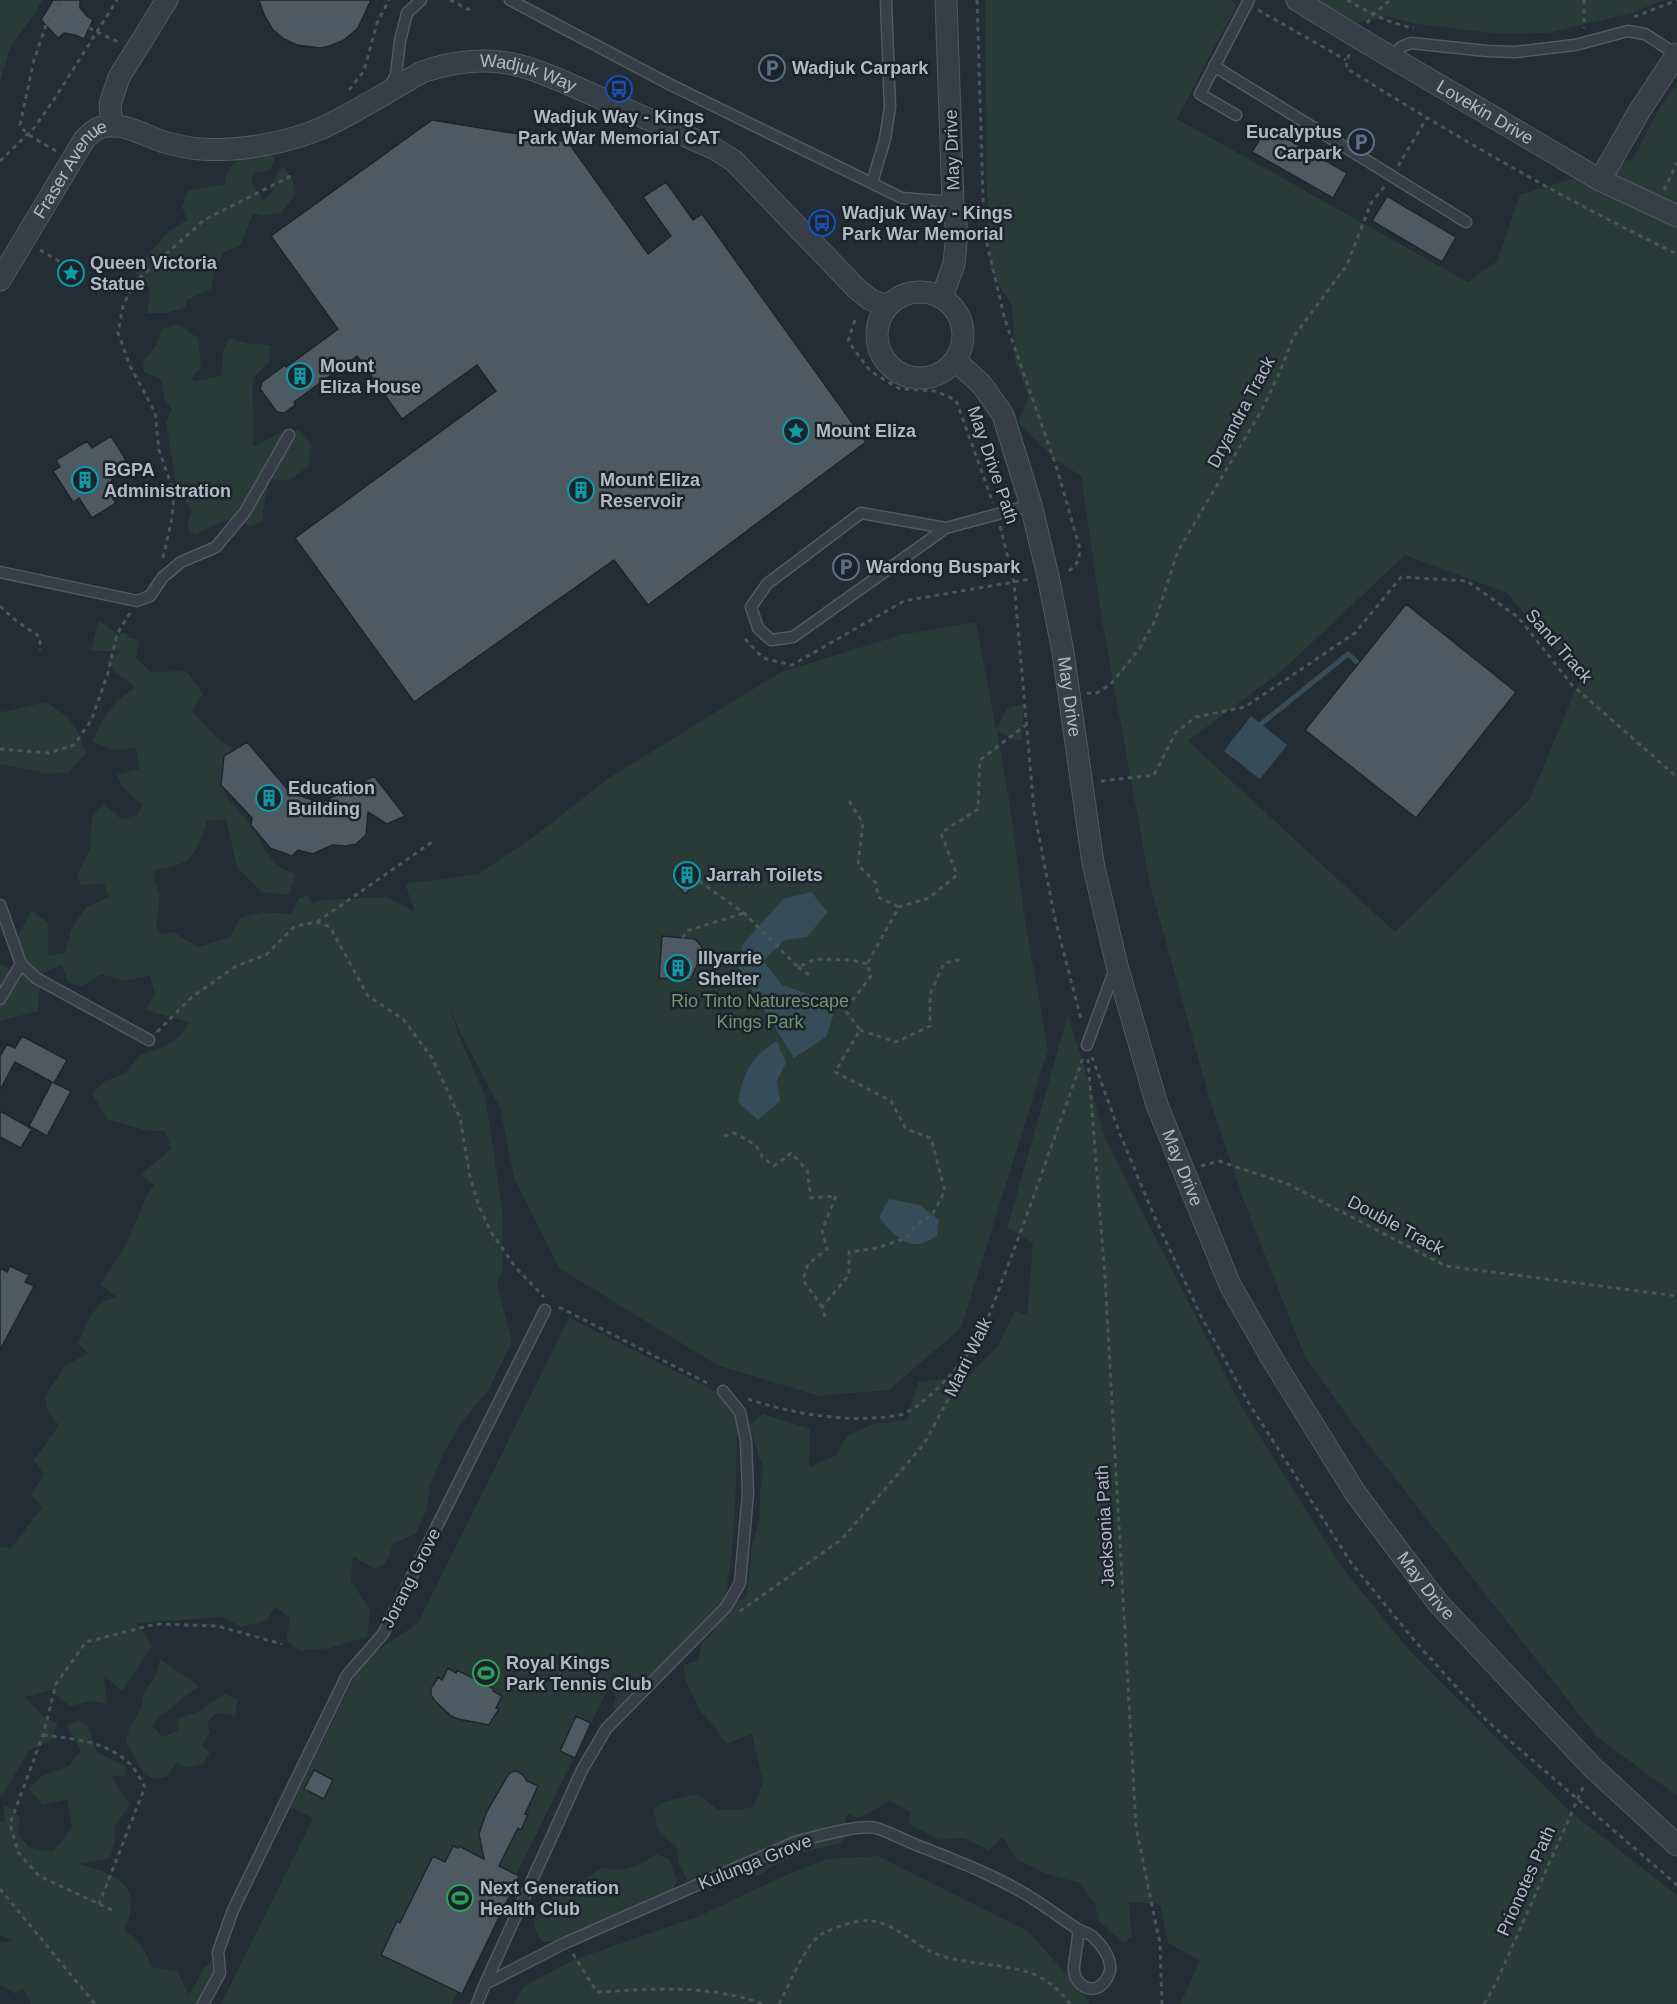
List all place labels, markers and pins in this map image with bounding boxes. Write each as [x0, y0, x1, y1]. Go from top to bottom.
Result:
parking icon: Wadjuk Carpark [757, 53, 787, 83]
place label: Wadjuk Carpark [792, 58, 929, 78]
bus stop icon: Wadjuk Way - Kings Park War Memorial CAT [604, 74, 634, 104]
place label: Wadjuk Way - Kings Park War Memorial CAT [518, 107, 720, 148]
place label: Eucalyptus Carpark [1246, 122, 1343, 163]
parking icon: Eucalyptus Carpark [1346, 127, 1376, 157]
place label: Wadjuk Way - Kings Park War Memorial [842, 203, 1013, 244]
bus stop icon: Wadjuk Way - Kings Park War Memorial [807, 208, 837, 238]
place label: Queen Victoria Statue [90, 253, 218, 294]
place icon: Queen Victoria Statue [56, 258, 86, 288]
place label: Mount Eliza House [320, 356, 421, 397]
building icon: Mount Eliza House [285, 361, 315, 391]
place icon: Mount Eliza [781, 416, 811, 446]
place label: Mount Eliza [816, 421, 917, 441]
place label: BGPA Administration [104, 460, 231, 501]
building icon: BGPA Administration [70, 465, 100, 495]
place label: Mount Eliza Reservoir [600, 470, 701, 511]
building icon: Mount Eliza Reservoir [566, 475, 596, 505]
parking icon: Wardong Buspark [831, 552, 861, 582]
place label: Wardong Buspark [866, 557, 1021, 577]
place label: Education Building [288, 778, 375, 819]
building icon: Education Building [254, 783, 284, 813]
building icon: Jarrah Toilets [672, 860, 702, 890]
place label: Jarrah Toilets [706, 865, 823, 885]
place label: Illyarrie Shelter [698, 948, 762, 989]
building icon: Illyarrie Shelter [663, 953, 693, 983]
place label: Royal Kings Park Tennis Club [506, 1653, 652, 1694]
sports icon: Royal Kings Park Tennis Club [471, 1658, 501, 1688]
place label: Next Generation Health Club [480, 1878, 619, 1919]
sports icon: Next Generation Health Club [445, 1883, 475, 1913]

